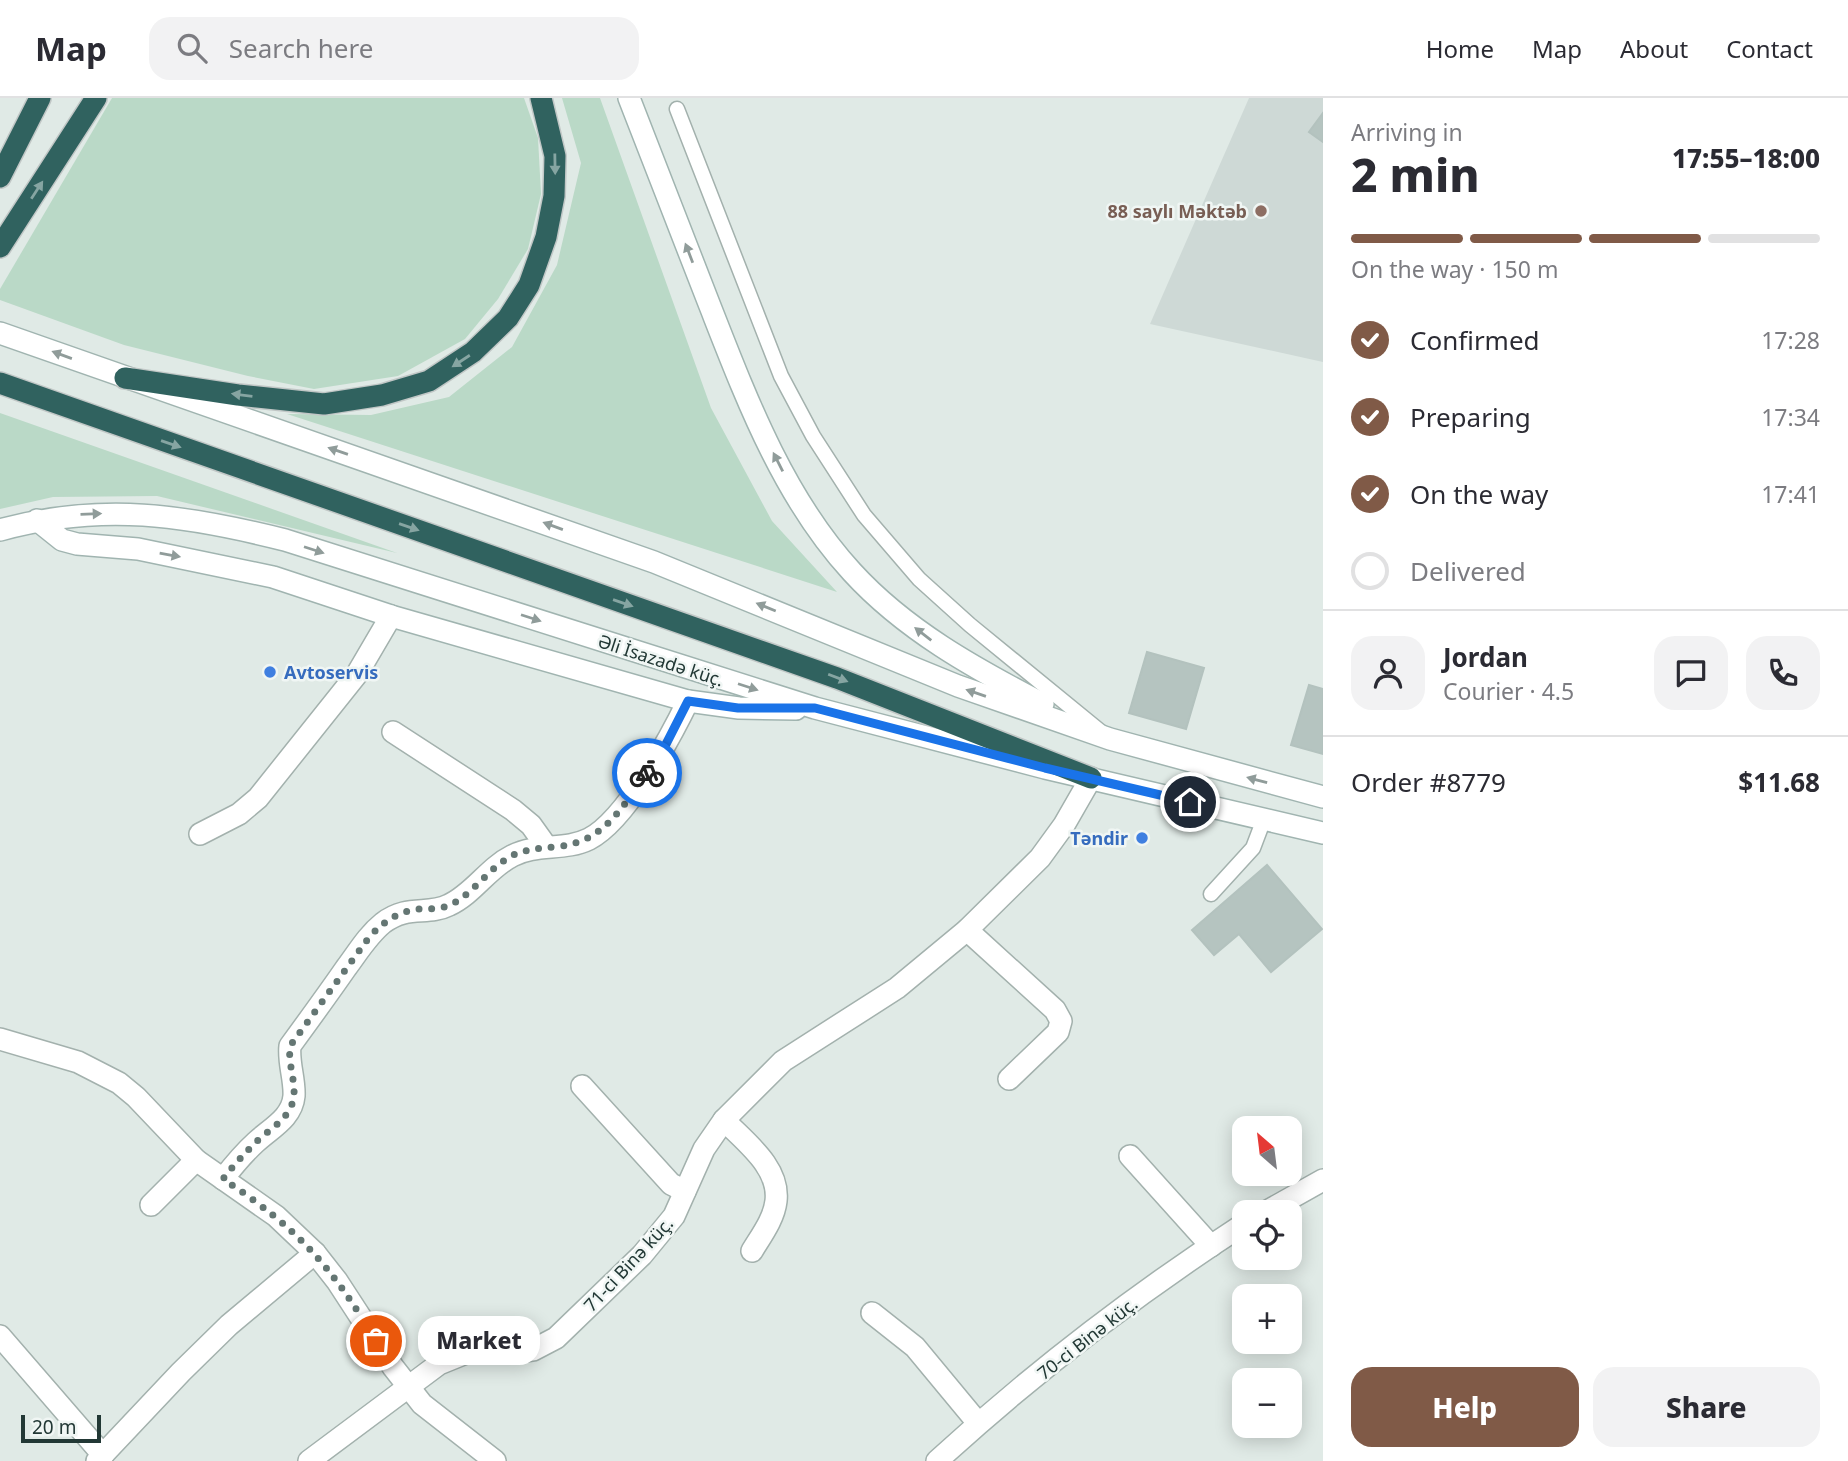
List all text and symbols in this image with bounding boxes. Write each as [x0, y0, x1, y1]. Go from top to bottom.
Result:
search box [149, 17, 639, 80]
text: Map [35, 26, 107, 71]
icon: search [173, 29, 211, 67]
text: Search here [229, 30, 373, 66]
text: Home [1426, 32, 1494, 65]
text: Map [1532, 32, 1582, 65]
text: About [1620, 32, 1688, 65]
text: Contact [1726, 32, 1813, 65]
text: Arriving in [1351, 116, 1463, 148]
text: 17:55–18:00 [1672, 140, 1820, 176]
text: 2 min [1351, 143, 1480, 205]
one-way arrow [549, 154, 560, 176]
one-way arrow [30, 180, 43, 200]
place label: 88 saylı Məktəb [1107, 199, 1247, 223]
marker: 88 saylı Məktəb [1253, 203, 1269, 219]
one-way arrow [684, 242, 695, 263]
text: On the way · 150 m [1351, 253, 1558, 285]
icon: check [1351, 321, 1389, 359]
text: Confirmed [1410, 322, 1540, 358]
text: 17:28 [1761, 324, 1820, 356]
one-way arrow [52, 350, 73, 361]
one-way arrow [451, 354, 470, 367]
one-way arrow [231, 390, 253, 401]
icon: check [1351, 398, 1389, 436]
text: Preparing [1410, 399, 1531, 435]
text: 17:34 [1761, 401, 1820, 433]
one-way arrow [161, 439, 182, 450]
one-way arrow [328, 445, 349, 456]
one-way arrow [772, 452, 783, 472]
icon: check [1351, 475, 1389, 513]
text: On the way [1410, 476, 1548, 512]
text: 17:41 [1761, 478, 1820, 510]
one-way arrow [80, 508, 102, 520]
one-way arrow [543, 520, 564, 531]
one-way arrow [398, 522, 419, 533]
one-way arrow [304, 545, 325, 555]
one-way arrow [160, 550, 182, 561]
text: Delivered [1410, 553, 1526, 589]
one-way arrow [613, 598, 634, 609]
one-way arrow [755, 602, 776, 613]
one-way arrow [521, 614, 542, 624]
one-way arrow [914, 627, 932, 642]
street label: Əli İsazadə küç. [595, 628, 727, 692]
button: person [1351, 636, 1425, 710]
button: chat [1654, 636, 1728, 710]
button: phone [1746, 636, 1820, 710]
text: Jordan [1443, 639, 1528, 675]
place label: Avtoservis [284, 660, 378, 684]
marker: Avtoservis [262, 664, 278, 680]
one-way arrow [827, 673, 848, 684]
text: Courier · 4.5 [1443, 675, 1574, 707]
one-way arrow [738, 682, 759, 693]
one-way arrow [966, 687, 987, 698]
courier [612, 738, 682, 808]
icon: bike [628, 754, 666, 792]
text: Order #8779 [1351, 764, 1506, 800]
text: $11.68 [1738, 764, 1820, 800]
pin [1160, 772, 1220, 832]
one-way arrow [1246, 774, 1268, 785]
icon: home [1171, 783, 1209, 821]
place label: Təndir [1070, 826, 1128, 850]
marker: Təndir [1134, 830, 1150, 846]
north arrow [1232, 1116, 1302, 1186]
map controls [1232, 1116, 1302, 1438]
button: locate [1232, 1200, 1302, 1270]
street label: 71-ci Binə küç. [578, 1212, 678, 1316]
button: + [1232, 1284, 1302, 1354]
street label: 70-ci Binə küç. [1032, 1291, 1142, 1385]
pin [346, 1311, 406, 1371]
callout: Market [418, 1316, 540, 1366]
icon: bag [357, 1322, 395, 1360]
text: Market [436, 1324, 522, 1356]
button: Help [1351, 1367, 1579, 1447]
button: Share [1593, 1367, 1820, 1447]
button: − [1232, 1368, 1302, 1438]
scale bar [21, 1412, 102, 1444]
text: 20 m [32, 1414, 76, 1440]

